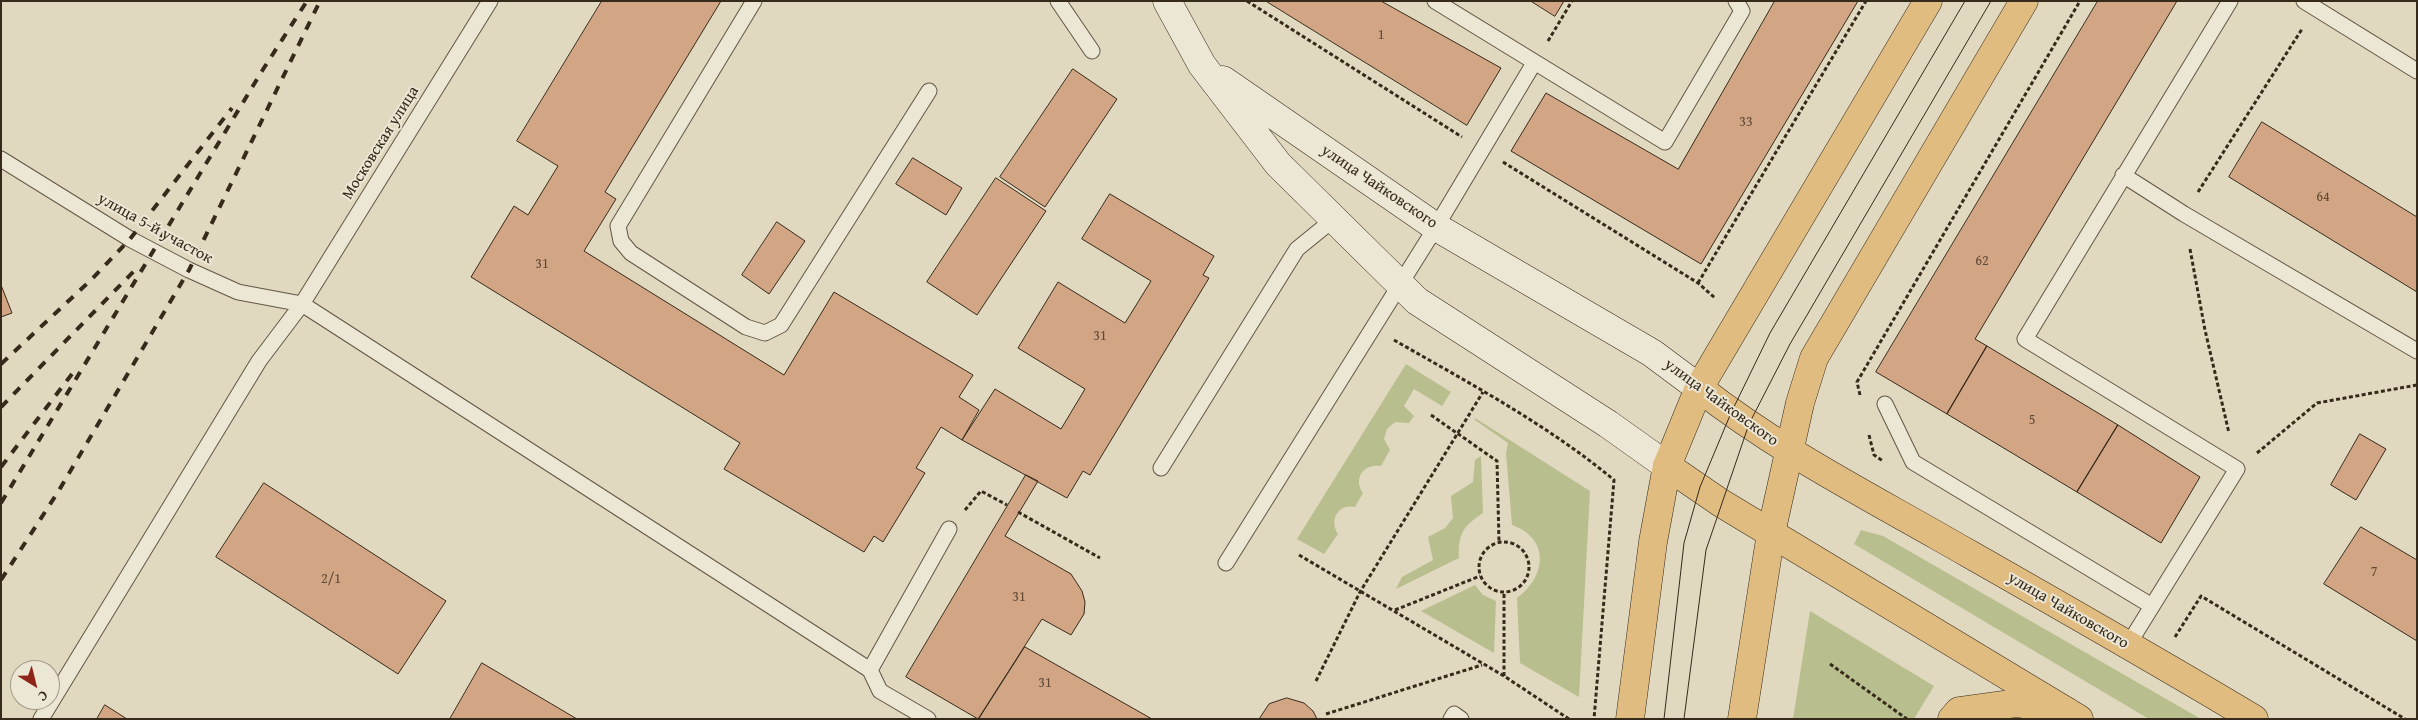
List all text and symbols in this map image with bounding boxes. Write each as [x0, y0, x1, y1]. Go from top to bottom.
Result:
house number: 1 [1378, 27, 1384, 43]
street label: Московская улица [338, 83, 424, 203]
house number: 33 [1739, 114, 1753, 130]
street label: улица Чайковского [1317, 141, 1441, 233]
street label: улица 5-й участок [94, 189, 216, 269]
house number: 64 [2316, 189, 2330, 205]
house number: 62 [1975, 253, 1989, 269]
house number: 31 [535, 256, 549, 272]
house number: 31 [1093, 328, 1107, 344]
street label: улица Чайковского [1660, 355, 1782, 451]
house number: 5 [2029, 412, 2035, 428]
house number: 7 [2371, 564, 2377, 580]
street label: улица Чайковского [2004, 569, 2132, 653]
house number: 2/1 [321, 571, 341, 587]
house number: 31 [1012, 589, 1026, 605]
north arrow [10, 660, 60, 710]
house number: 31 [1038, 675, 1052, 691]
text: С [34, 686, 52, 707]

